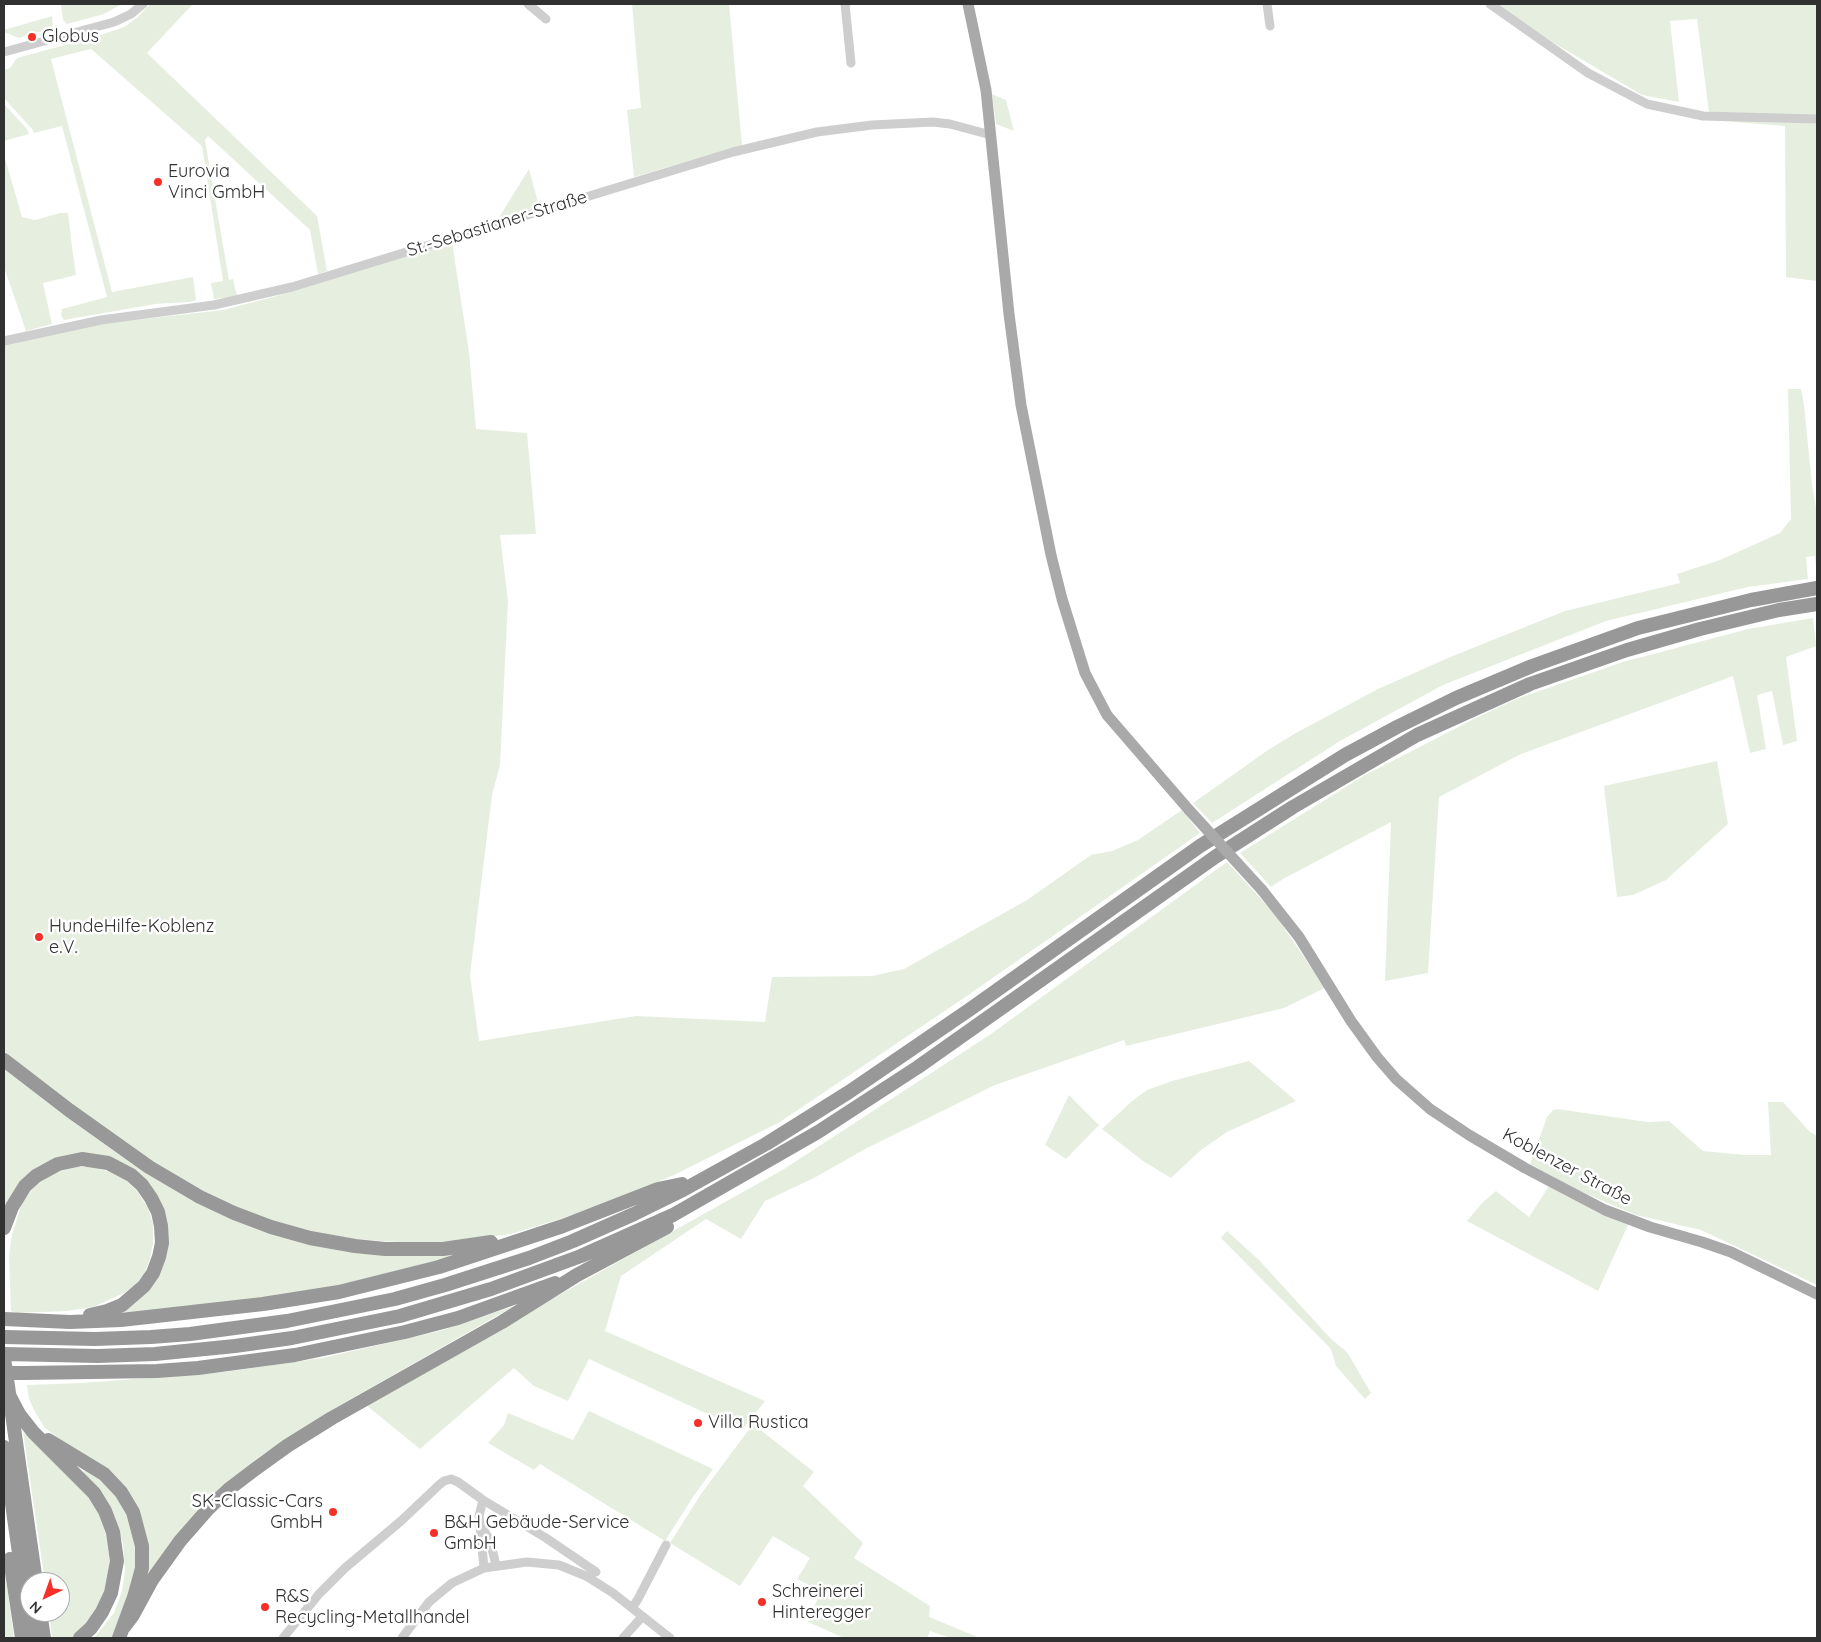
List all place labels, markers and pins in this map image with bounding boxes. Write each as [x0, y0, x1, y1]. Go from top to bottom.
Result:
place label: Globus [42, 26, 99, 48]
marker: Globus [26, 31, 38, 43]
place label: Eurovia Vinci GmbH [168, 161, 265, 203]
marker: Eurovia Vinci GmbH [152, 176, 164, 188]
place label: HundeHilfe-Koblenz e.V. [49, 916, 214, 959]
marker: HundeHilfe-Koblenz e.V. [33, 931, 45, 943]
place label: Villa Rustica [708, 1412, 809, 1434]
marker: Villa Rustica [692, 1417, 704, 1429]
place label: SK-Classic-Cars GmbH [192, 1491, 323, 1534]
marker: SK-Classic-Cars GmbH [327, 1506, 339, 1518]
place label: B&H Gebäude-Service GmbH [444, 1512, 629, 1555]
marker: B&H Gebäude-Service GmbH [428, 1527, 440, 1539]
place label: Schreinerei Hinteregger [772, 1581, 871, 1624]
place label: R&S Recycling-Metallhandel [275, 1586, 470, 1628]
marker: Schreinerei Hinteregger [756, 1596, 768, 1608]
marker: R&S Recycling-Metallhandel [259, 1601, 271, 1613]

